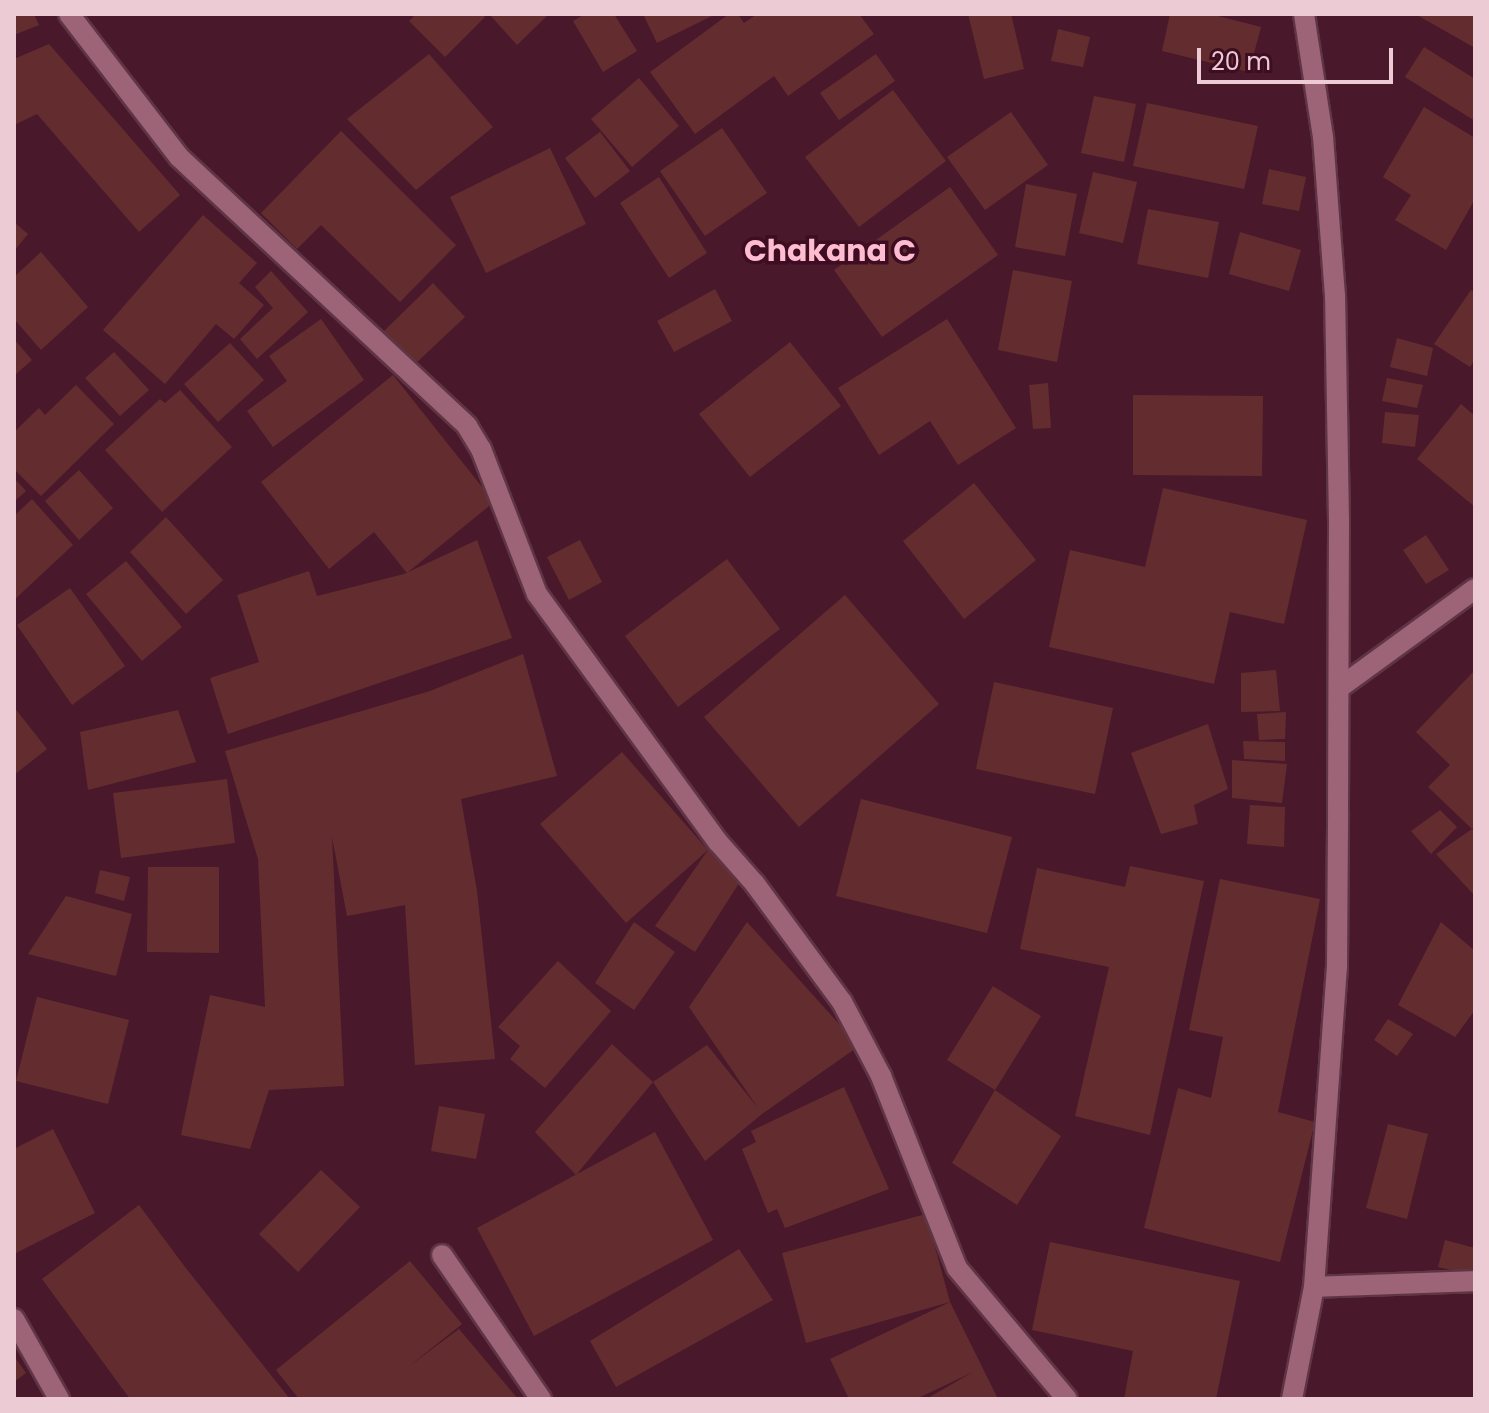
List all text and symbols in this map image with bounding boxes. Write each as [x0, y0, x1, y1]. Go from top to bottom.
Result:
scale bar [1201, 32, 1397, 82]
text: 20 m [1211, 45, 1271, 78]
district label: Chakana C [744, 233, 916, 269]

